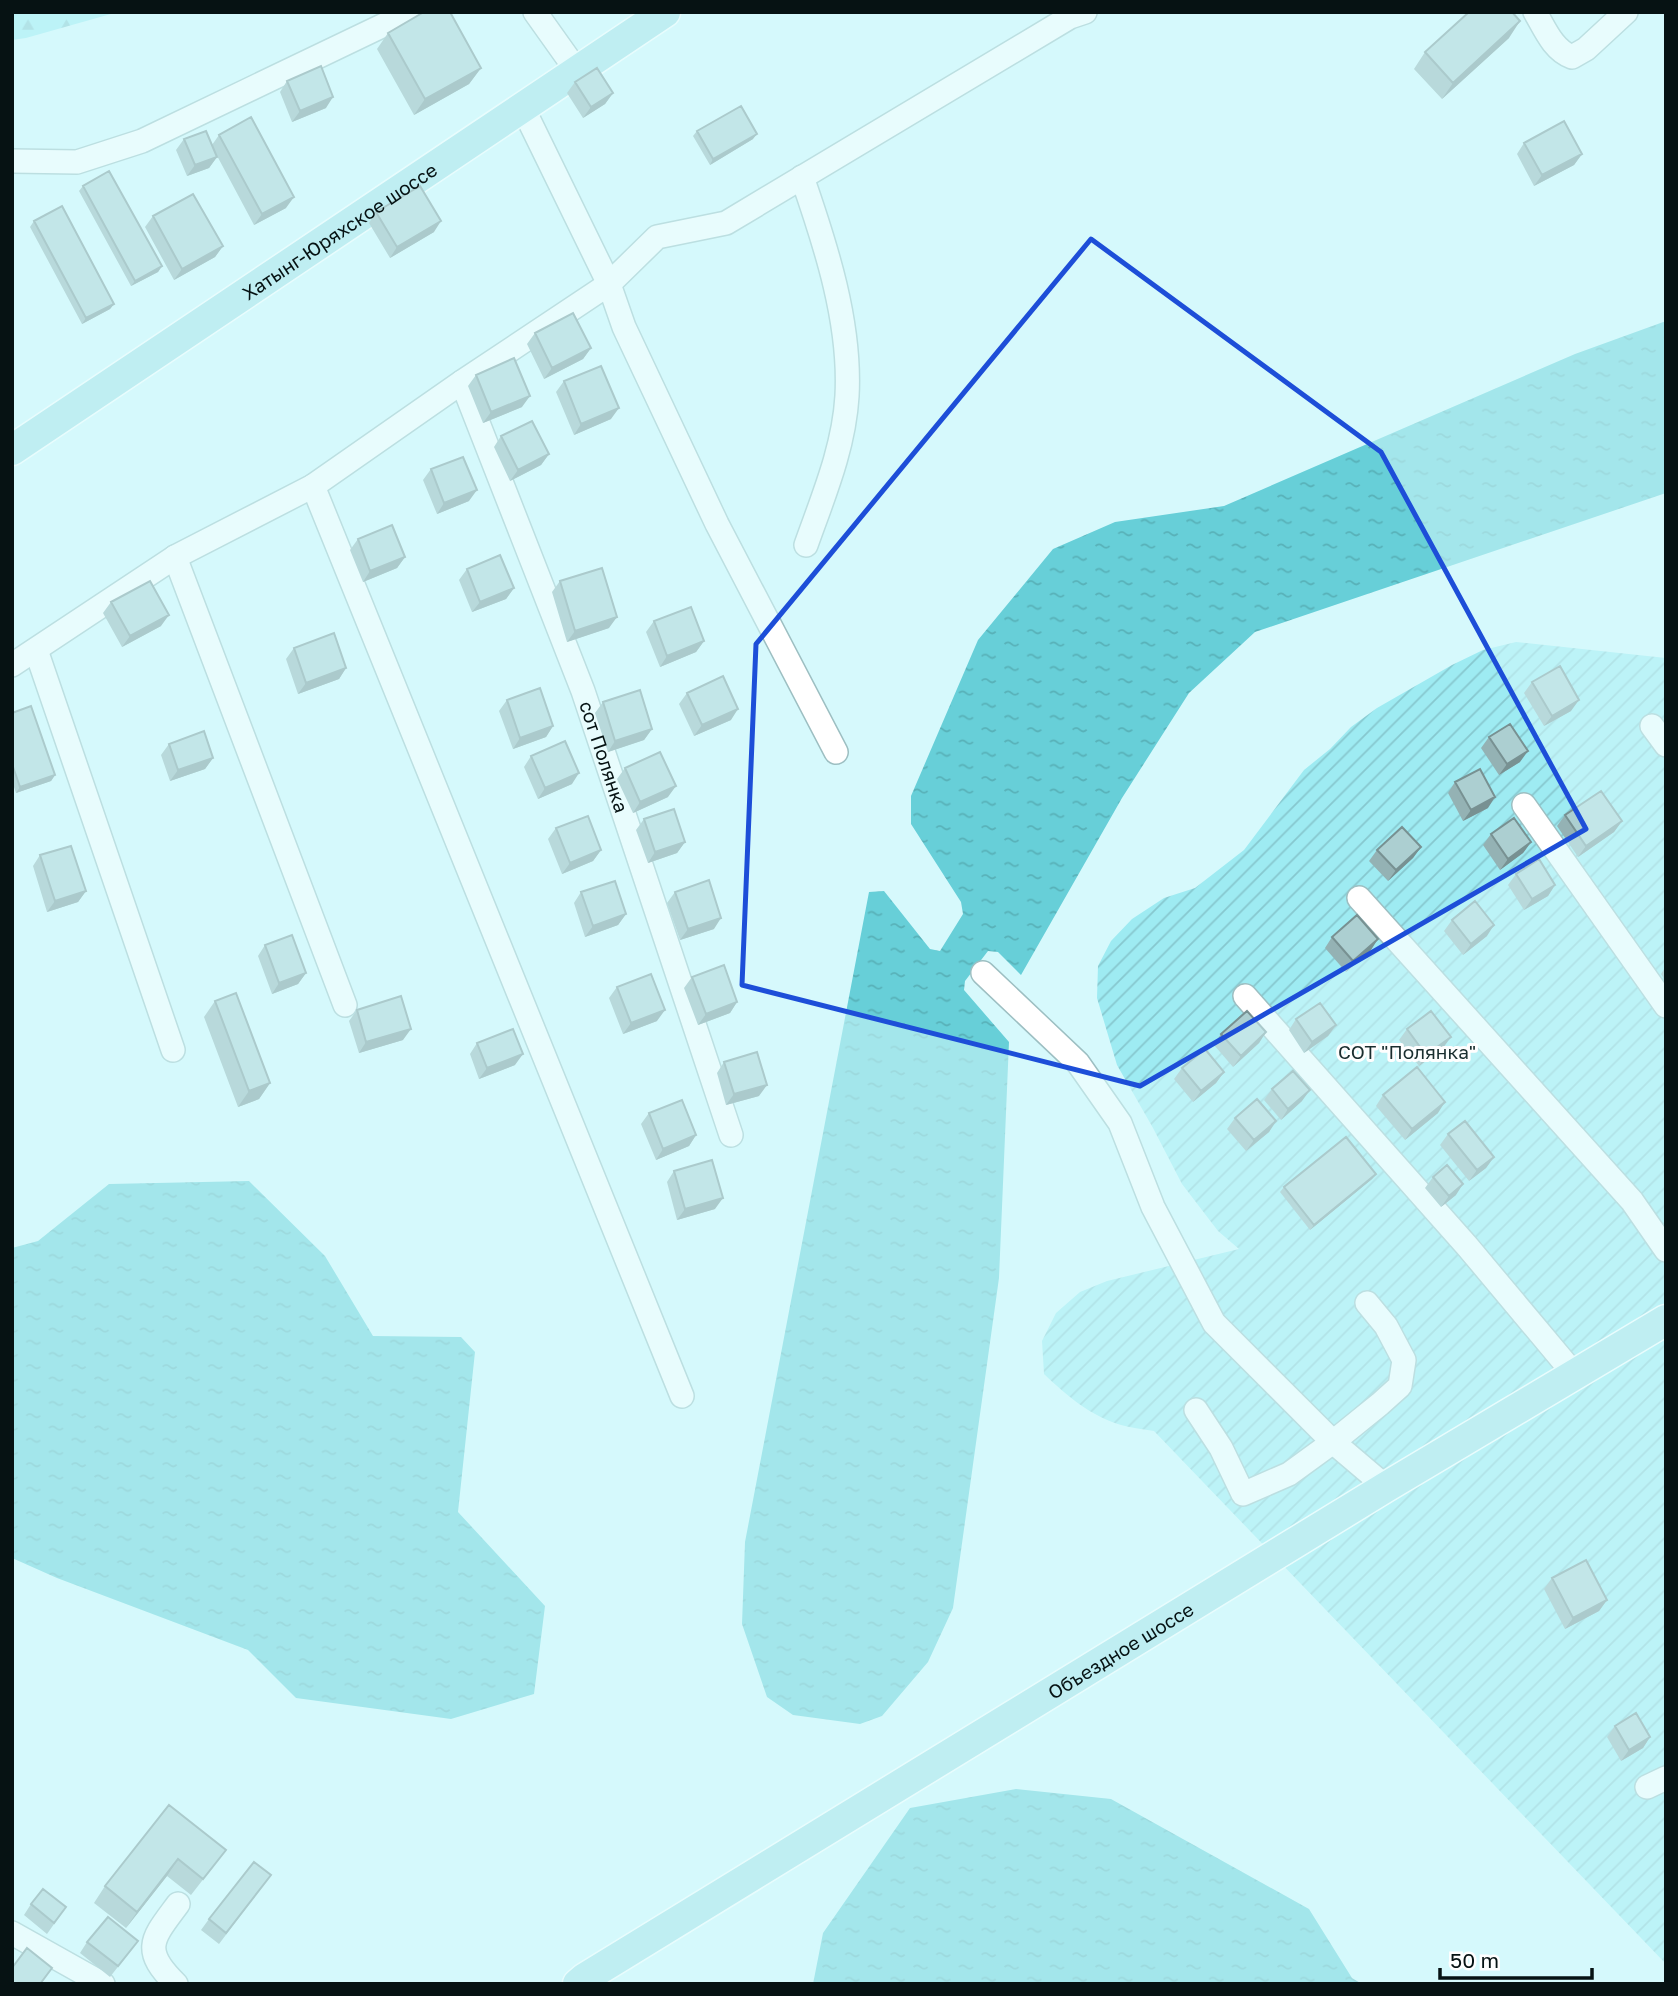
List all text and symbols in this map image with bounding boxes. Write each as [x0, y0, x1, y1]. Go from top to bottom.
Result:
street label: Хатынг-Юряхское шоссе [238, 157, 441, 304]
street label: сот Полянка [576, 698, 634, 815]
park label: СОТ "Полянка" [1338, 1040, 1476, 1063]
street label: Объездное шоссе [1043, 1597, 1197, 1703]
scale bar [1440, 1937, 1592, 1981]
text: 50 m [1450, 1947, 1499, 1973]

